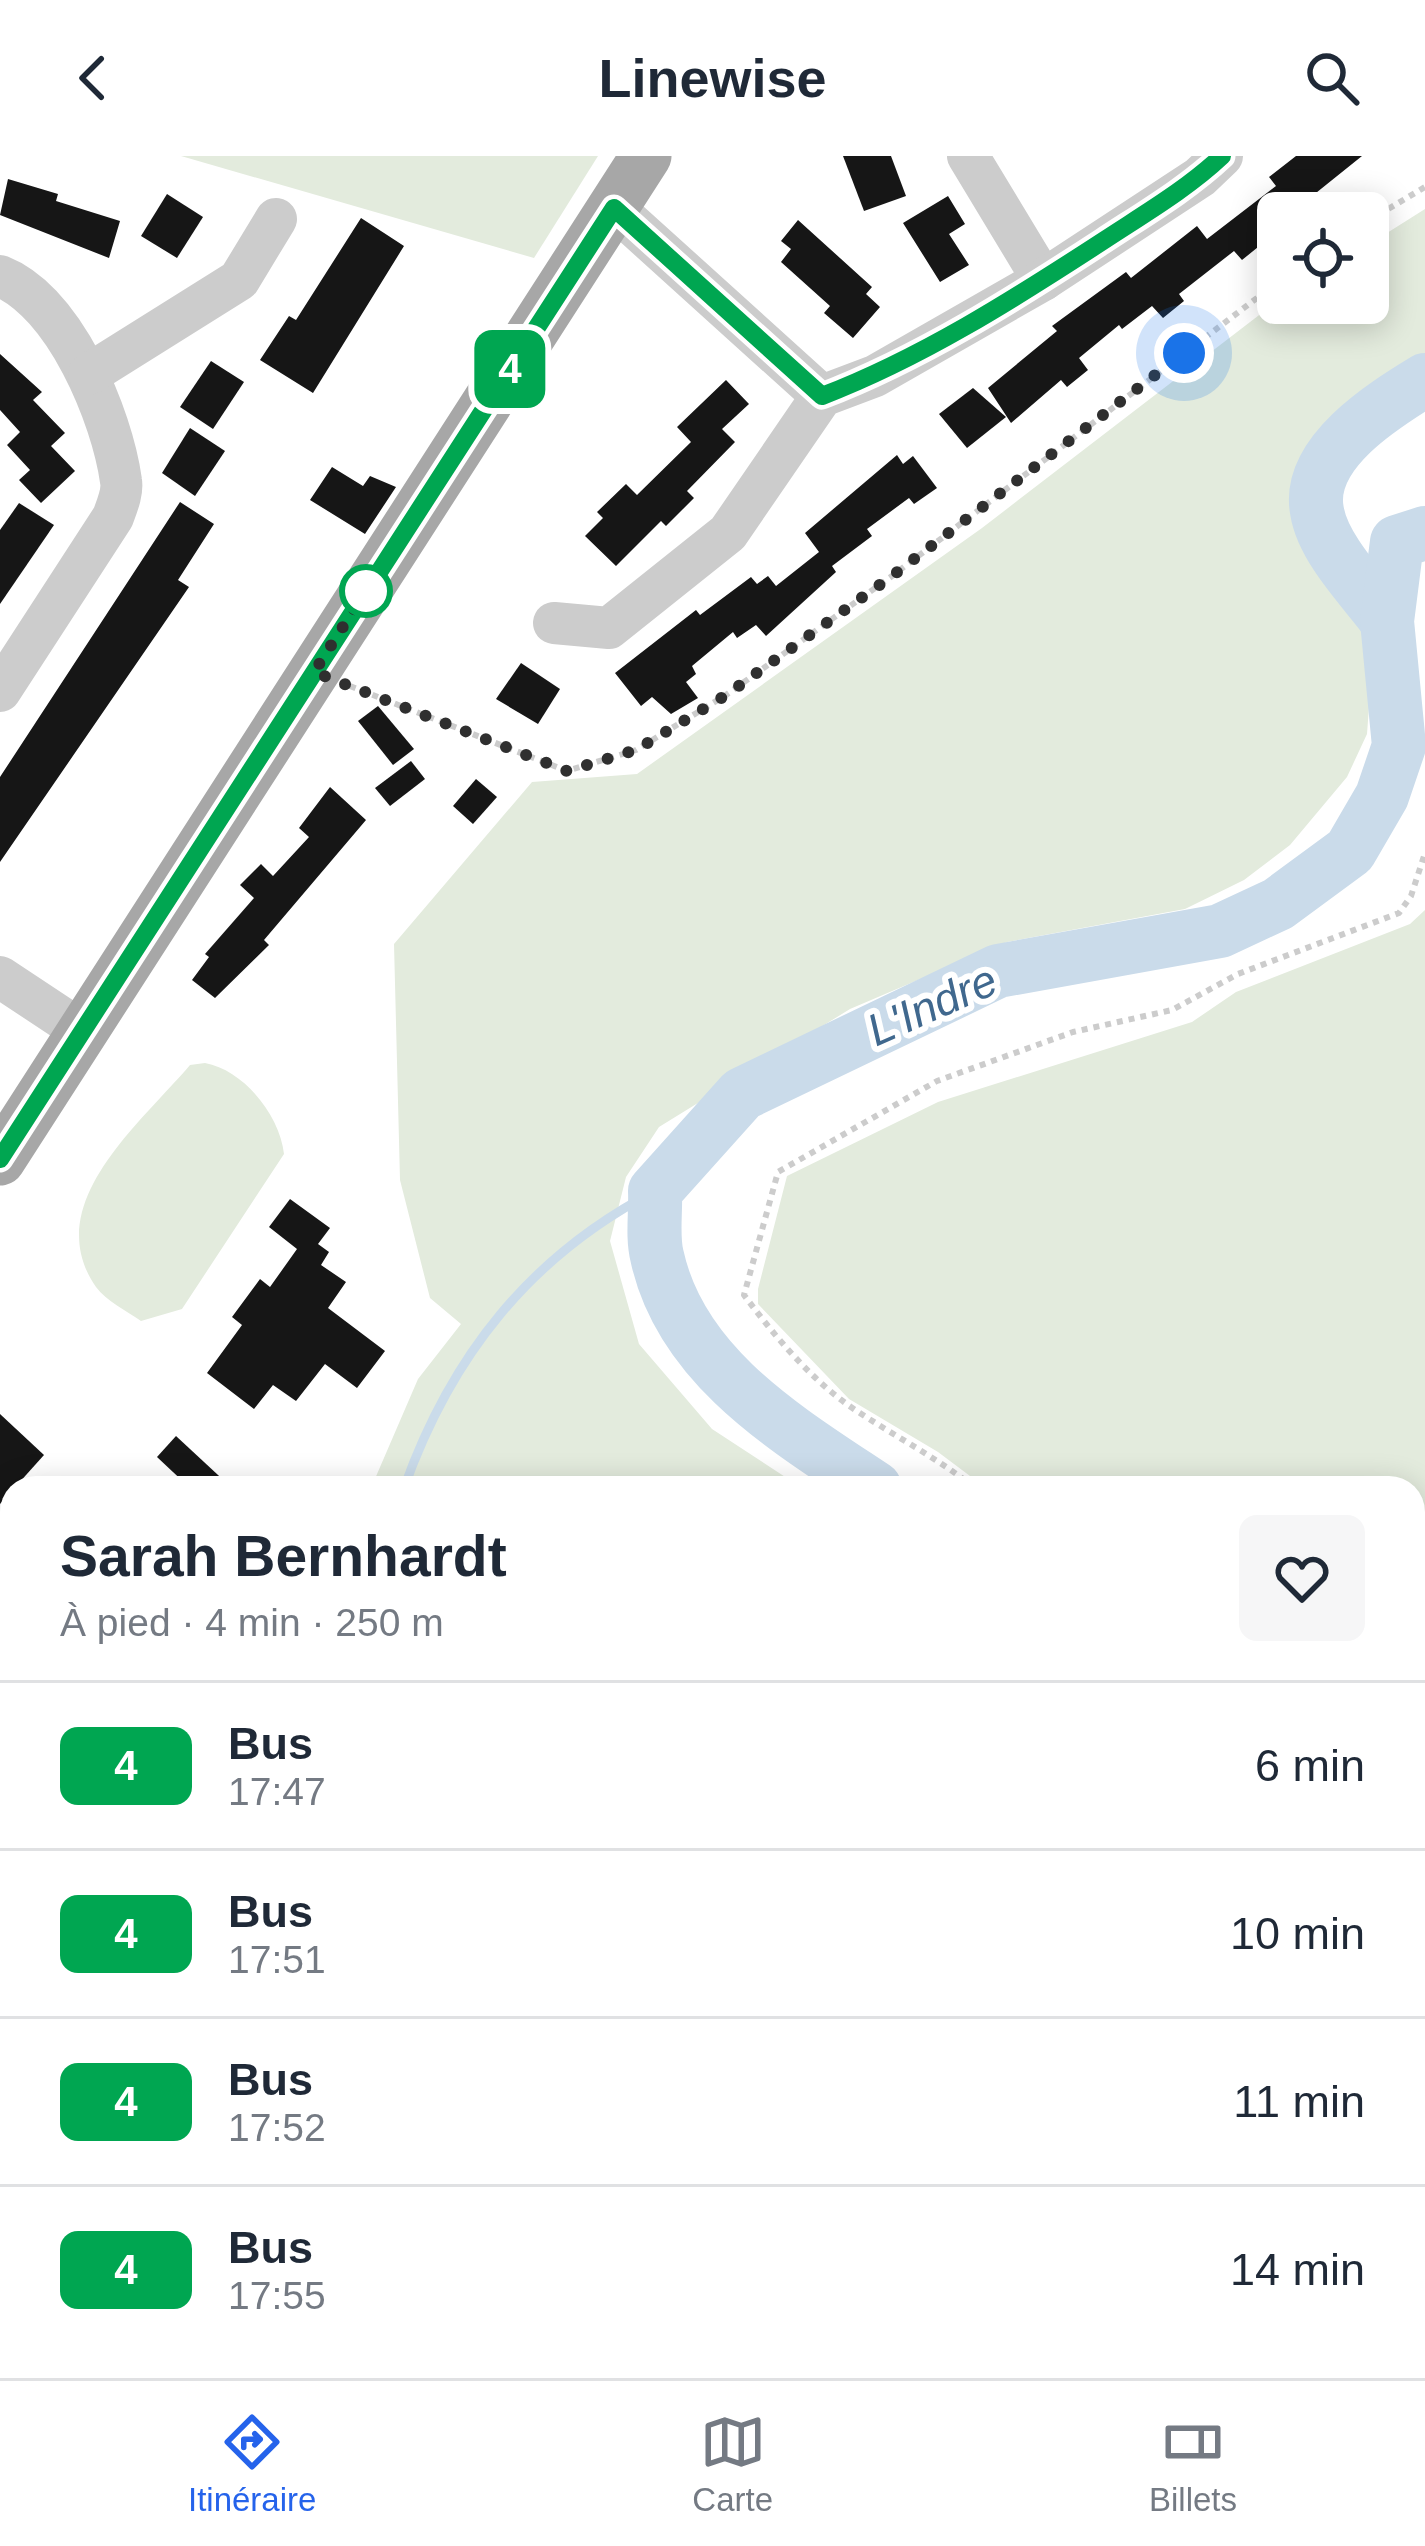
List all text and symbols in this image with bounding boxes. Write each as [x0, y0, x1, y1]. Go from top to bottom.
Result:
icon: back [60, 45, 126, 111]
icon: search [1299, 45, 1365, 111]
text: Linewise [598, 48, 827, 108]
map controls [1257, 192, 1389, 324]
button: locate [1257, 192, 1389, 324]
your location [1154, 323, 1214, 383]
line badge: 4 [471, 330, 549, 408]
text: 4 [498, 345, 522, 392]
unlabelled marker [341, 566, 391, 616]
water label: L'Indre [859, 954, 1005, 1056]
button: heart [1239, 1515, 1365, 1641]
text: Sarah Bernhardt [60, 1524, 507, 1588]
text: À pied · 4 min · 250 m [60, 1601, 444, 1644]
text: Bus [228, 1718, 313, 1769]
text: 6 min [1255, 1740, 1365, 1791]
text: 4 [114, 1742, 138, 1789]
text: 17:47 [228, 1770, 326, 1813]
text: Bus [228, 1886, 313, 1937]
text: 10 min [1230, 1908, 1365, 1959]
text: 4 [114, 1910, 138, 1957]
text: 17:51 [228, 1938, 326, 1981]
text: Bus [228, 2054, 313, 2105]
text: 11 min [1233, 2076, 1365, 2127]
text: 4 [114, 2078, 138, 2125]
text: 17:52 [228, 2106, 326, 2149]
text: Bus [228, 2222, 313, 2273]
text: 14 min [1230, 2244, 1365, 2295]
text: 4 [114, 2246, 138, 2293]
text: 17:55 [228, 2274, 326, 2317]
tab: Itinéraire [188, 2409, 316, 2519]
tab: Carte [692, 2409, 773, 2519]
tab: Billets [1149, 2409, 1237, 2519]

